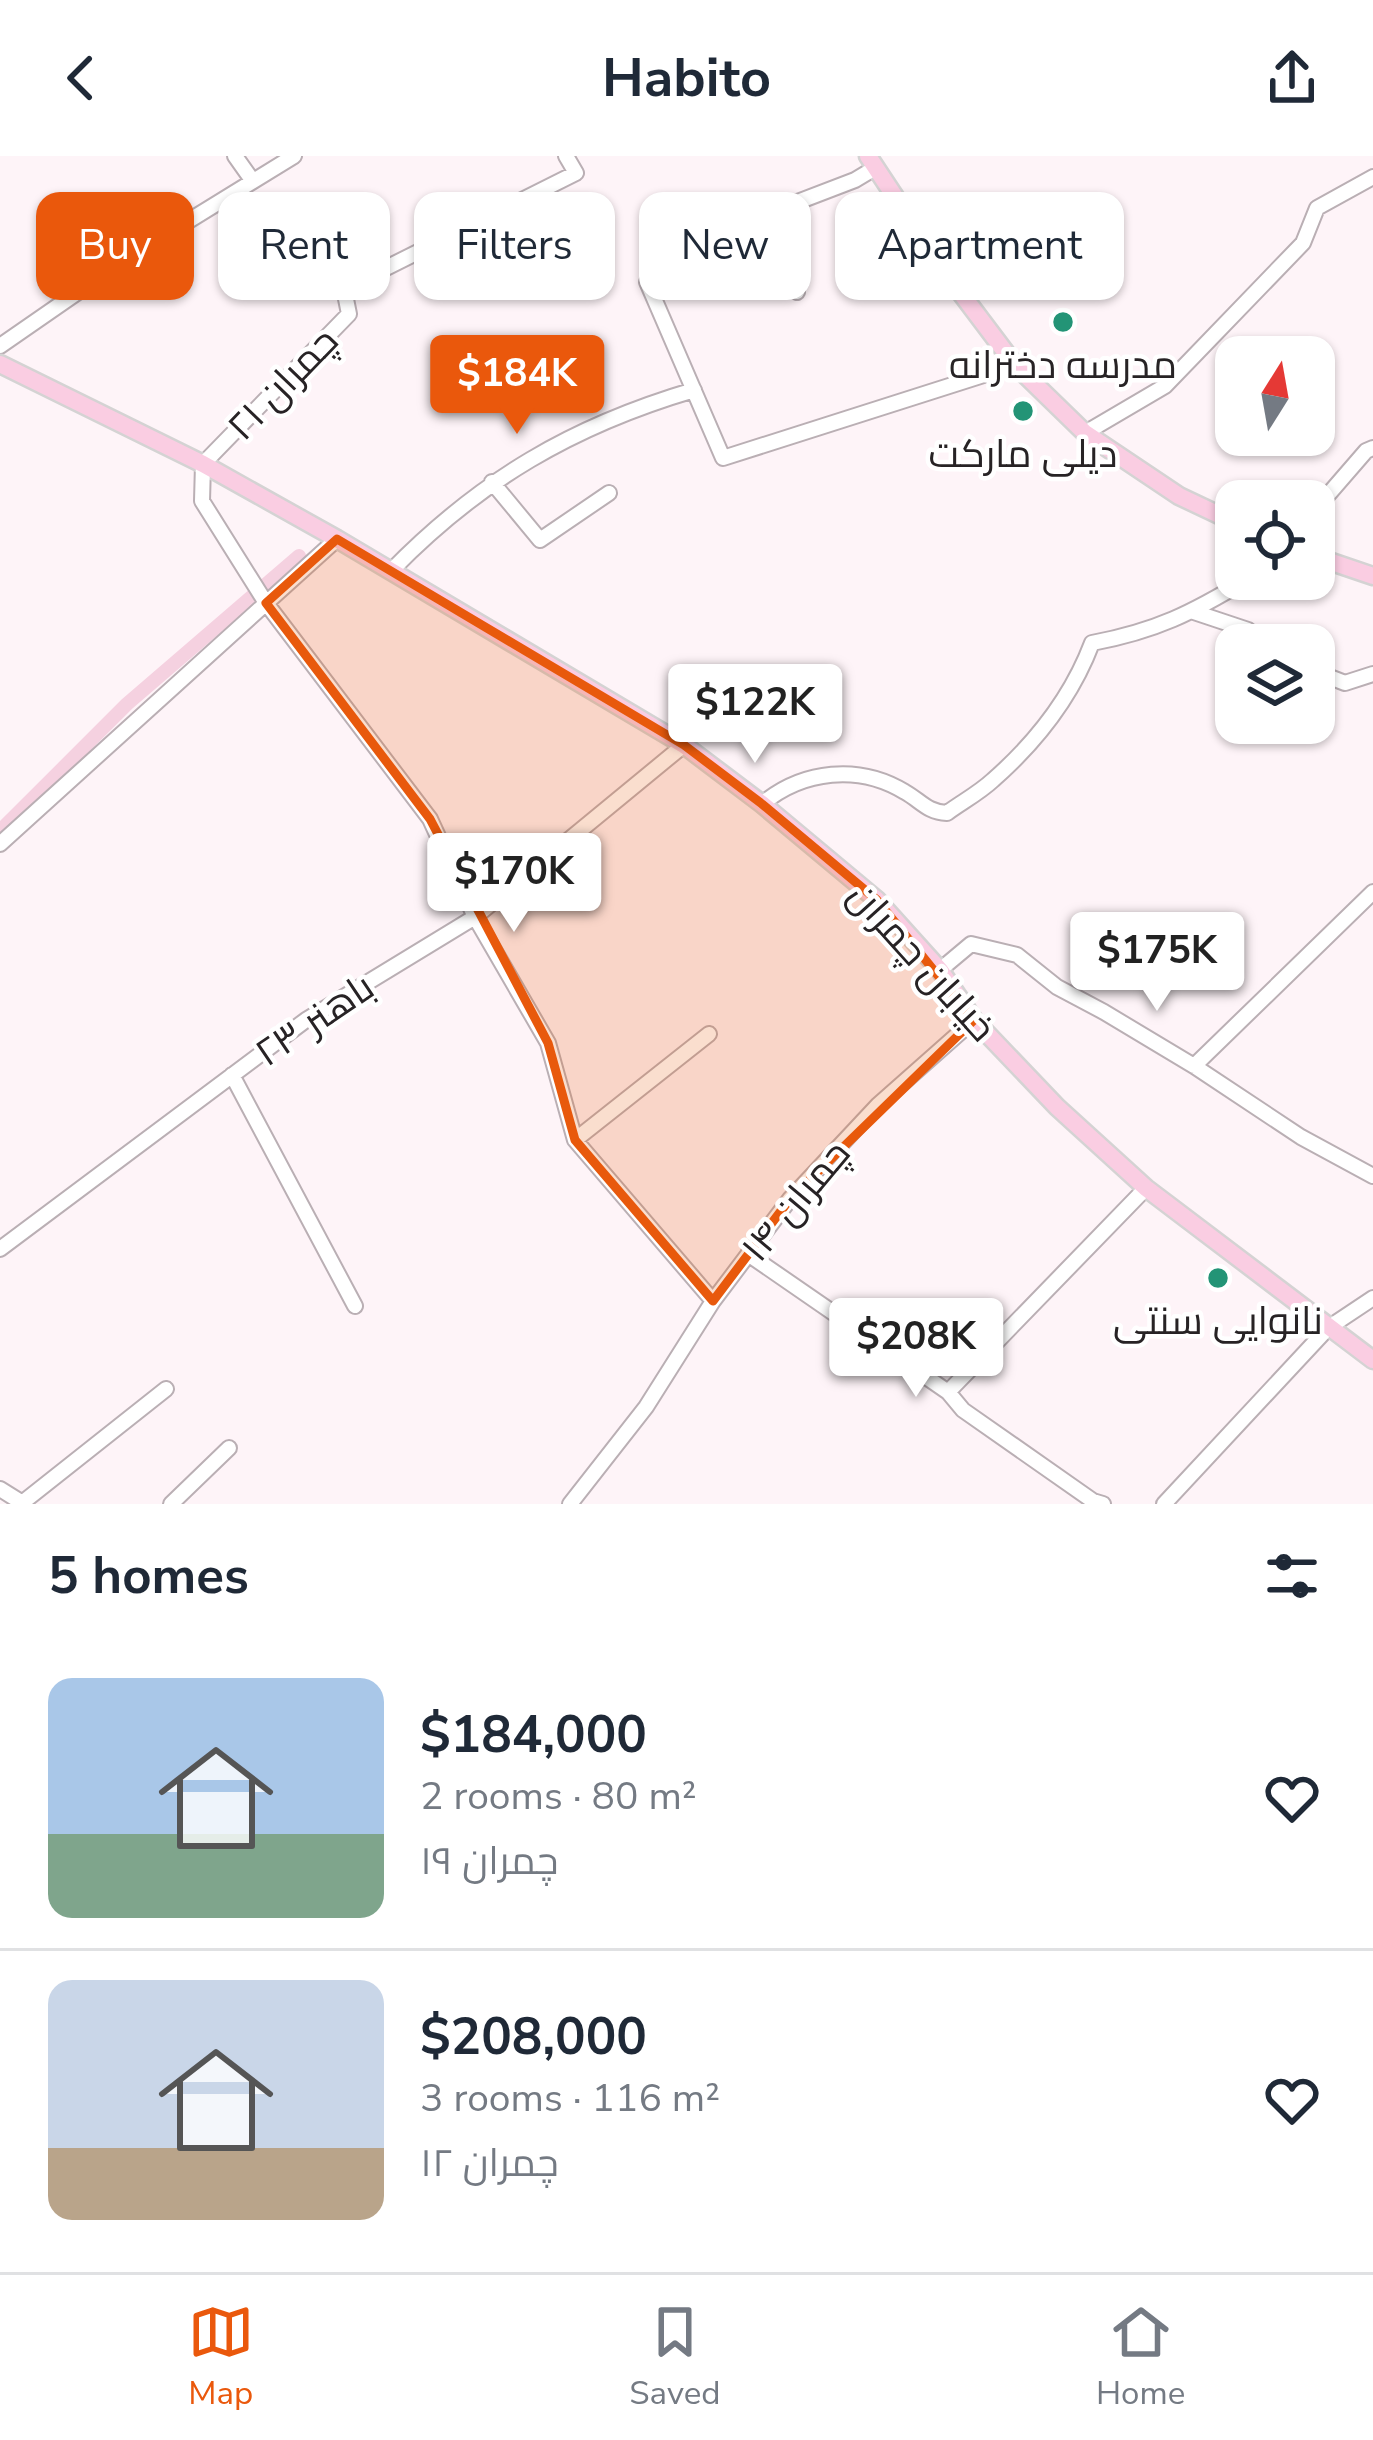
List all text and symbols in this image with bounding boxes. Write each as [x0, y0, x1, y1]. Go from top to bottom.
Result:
text: Habito [602, 41, 771, 115]
icon: back [48, 45, 114, 111]
icon: share [1259, 45, 1325, 111]
chip: Buy [36, 192, 194, 300]
chip: Rent [218, 192, 390, 300]
chip: Filters [414, 192, 615, 300]
chip: New [639, 192, 811, 300]
chip: Apartment [835, 192, 1124, 300]
marker: مدرسه دخترانه [1050, 309, 1076, 335]
street label: چمران ۲۱ [216, 316, 350, 452]
pin: $184K [433, 335, 601, 437]
north arrow [1215, 336, 1335, 456]
map controls [1215, 336, 1335, 744]
place label: مدرسه دخترانه [949, 339, 1177, 392]
text: $184K [457, 347, 577, 400]
marker: دیلی مارکت [1010, 398, 1036, 424]
place label: دیلی مارکت [929, 428, 1117, 481]
button: locate [1215, 480, 1335, 600]
button: layers [1215, 624, 1335, 744]
pin: $122K [671, 664, 839, 766]
text: $122K [695, 676, 815, 729]
pin: $170K [430, 833, 598, 935]
text: $170K [454, 845, 574, 898]
street label: خیابان چمران [836, 870, 1008, 1054]
pin: $175K [1073, 912, 1241, 1014]
text: $175K [1097, 924, 1217, 977]
street label: باهنر ۲۳ [245, 961, 385, 1079]
street label: چمران ۱۴ [730, 1129, 863, 1273]
marker: نانوایی سنتی [1205, 1265, 1231, 1291]
place label: نانوایی سنتی [1113, 1295, 1323, 1348]
pin: $208K [832, 1298, 1000, 1400]
text: $208K [856, 1310, 976, 1363]
text: 5 homes [48, 1541, 249, 1611]
icon: filters [1259, 1543, 1325, 1609]
text: $184,000 [420, 1700, 647, 1770]
icon: home [144, 1726, 288, 1870]
icon: heart [1259, 1765, 1325, 1831]
text: 2 rooms · 80 m² [420, 1770, 697, 1823]
text: چمران ۱۹ [420, 1835, 558, 1888]
text: $208,000 [420, 2002, 647, 2072]
icon: home [144, 2028, 288, 2172]
icon: heart [1259, 2067, 1325, 2133]
text: 3 rooms · 116 m² [420, 2072, 720, 2125]
text: چمران ۱۲ [420, 2137, 559, 2190]
tab: Map [188, 2299, 254, 2416]
tab: Saved [629, 2299, 720, 2416]
tab: Home [1096, 2299, 1185, 2416]

